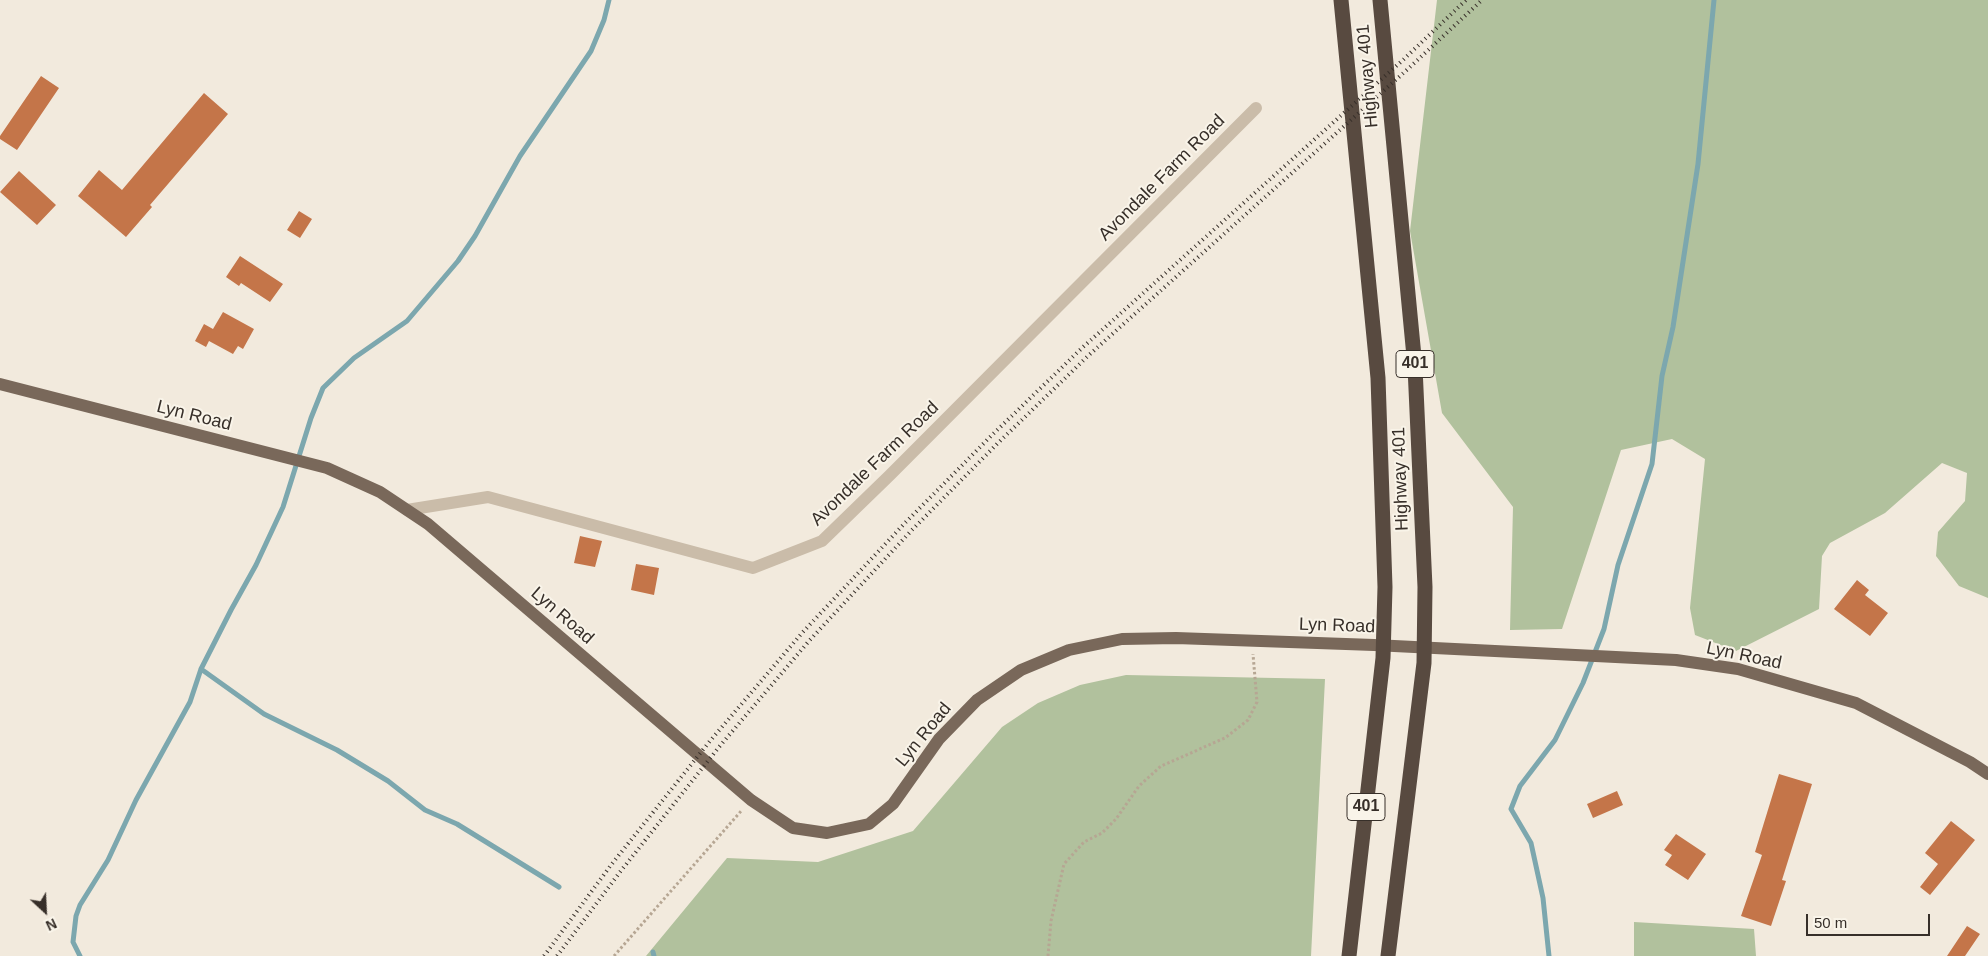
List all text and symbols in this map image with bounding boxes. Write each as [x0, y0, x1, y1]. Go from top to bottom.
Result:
street label: Highway 401 [1353, 23, 1383, 129]
street label: Avondale Farm Road [1094, 110, 1230, 246]
road number: 401 [1396, 350, 1434, 378]
street label: Lyn Road [154, 396, 234, 436]
street label: Avondale Farm Road [806, 397, 944, 531]
street label: Highway 401 [1388, 427, 1414, 531]
street label: Lyn Road [526, 583, 598, 649]
street label: Lyn Road [1298, 614, 1376, 638]
street label: Lyn Road [1704, 637, 1784, 675]
street label: Lyn Road [892, 699, 956, 771]
road number: 401 [1347, 794, 1385, 820]
north arrow [20, 886, 70, 936]
scale bar [1808, 904, 1932, 936]
text: 50 m [1814, 914, 1847, 931]
text: N [43, 915, 59, 934]

